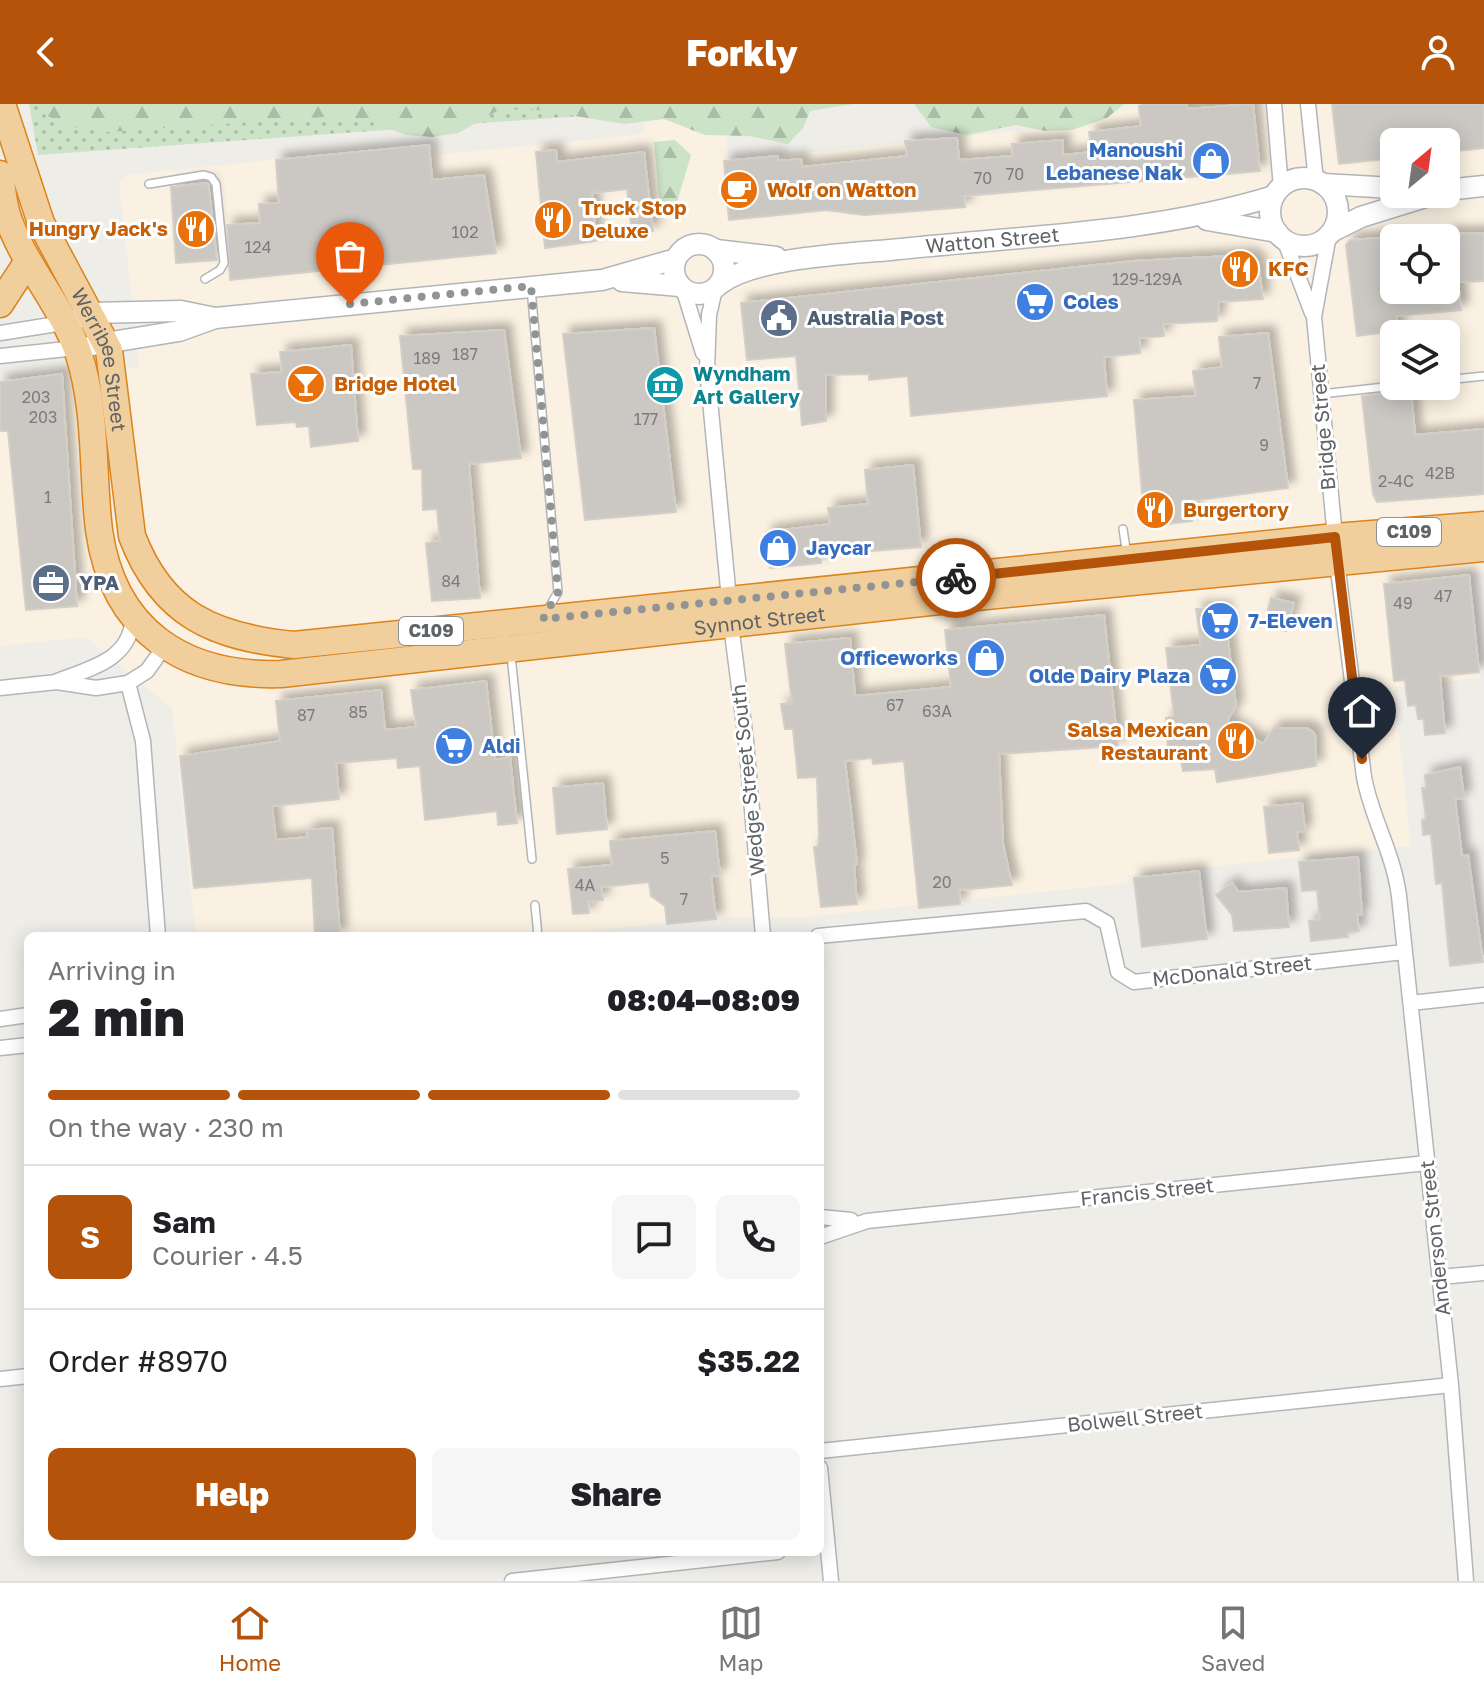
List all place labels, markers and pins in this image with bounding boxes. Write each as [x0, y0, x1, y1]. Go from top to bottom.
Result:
place label: Manoushi Lebanese Nak [1046, 137, 1183, 184]
shop icon: Manoushi Lebanese Nak [1190, 140, 1232, 182]
cafe icon: Wolf on Watton [718, 169, 760, 211]
place label: Wolf on Watton [767, 177, 916, 201]
place label: Truck Stop Deluxe [581, 195, 687, 242]
restaurant icon: Truck Stop Deluxe [532, 199, 574, 241]
restaurant icon: Hungry Jack's [175, 208, 217, 250]
place label: Hungry Jack's [29, 216, 168, 240]
pin [316, 222, 384, 304]
restaurant icon: KFC [1219, 248, 1261, 290]
place label: KFC [1268, 256, 1309, 280]
supermarket icon: Coles [1014, 281, 1056, 323]
place label: Coles [1063, 289, 1119, 313]
public building icon: Australia Post [758, 297, 800, 339]
place label: Australia Post [807, 305, 944, 329]
place label: Wyndham Art Gallery [693, 361, 800, 408]
bar icon: Bridge Hotel [285, 363, 327, 405]
museum icon: Wyndham Art Gallery [644, 364, 686, 406]
place label: Bridge Hotel [334, 371, 457, 395]
restaurant icon: Burgertory [1134, 489, 1176, 531]
place label: Burgertory [1183, 497, 1289, 521]
shop icon: Jaycar [757, 527, 799, 569]
place label: Jaycar [806, 535, 871, 559]
office icon: YPA [30, 562, 72, 604]
place label: YPA [79, 570, 119, 594]
supermarket icon: 7-Eleven [1199, 600, 1241, 642]
place label: 7-Eleven [1248, 608, 1332, 632]
shop icon: Officeworks [965, 637, 1007, 679]
place label: Officeworks [840, 645, 958, 669]
supermarket icon: Olde Dairy Plaza [1197, 655, 1239, 697]
place label: Olde Dairy Plaza [1029, 663, 1190, 687]
pin [1328, 677, 1396, 759]
place label: Salsa Mexican Restaurant [1067, 717, 1208, 764]
restaurant icon: Salsa Mexican Restaurant [1215, 720, 1257, 762]
supermarket icon: Aldi [433, 725, 475, 767]
place label: Aldi [482, 733, 520, 757]

